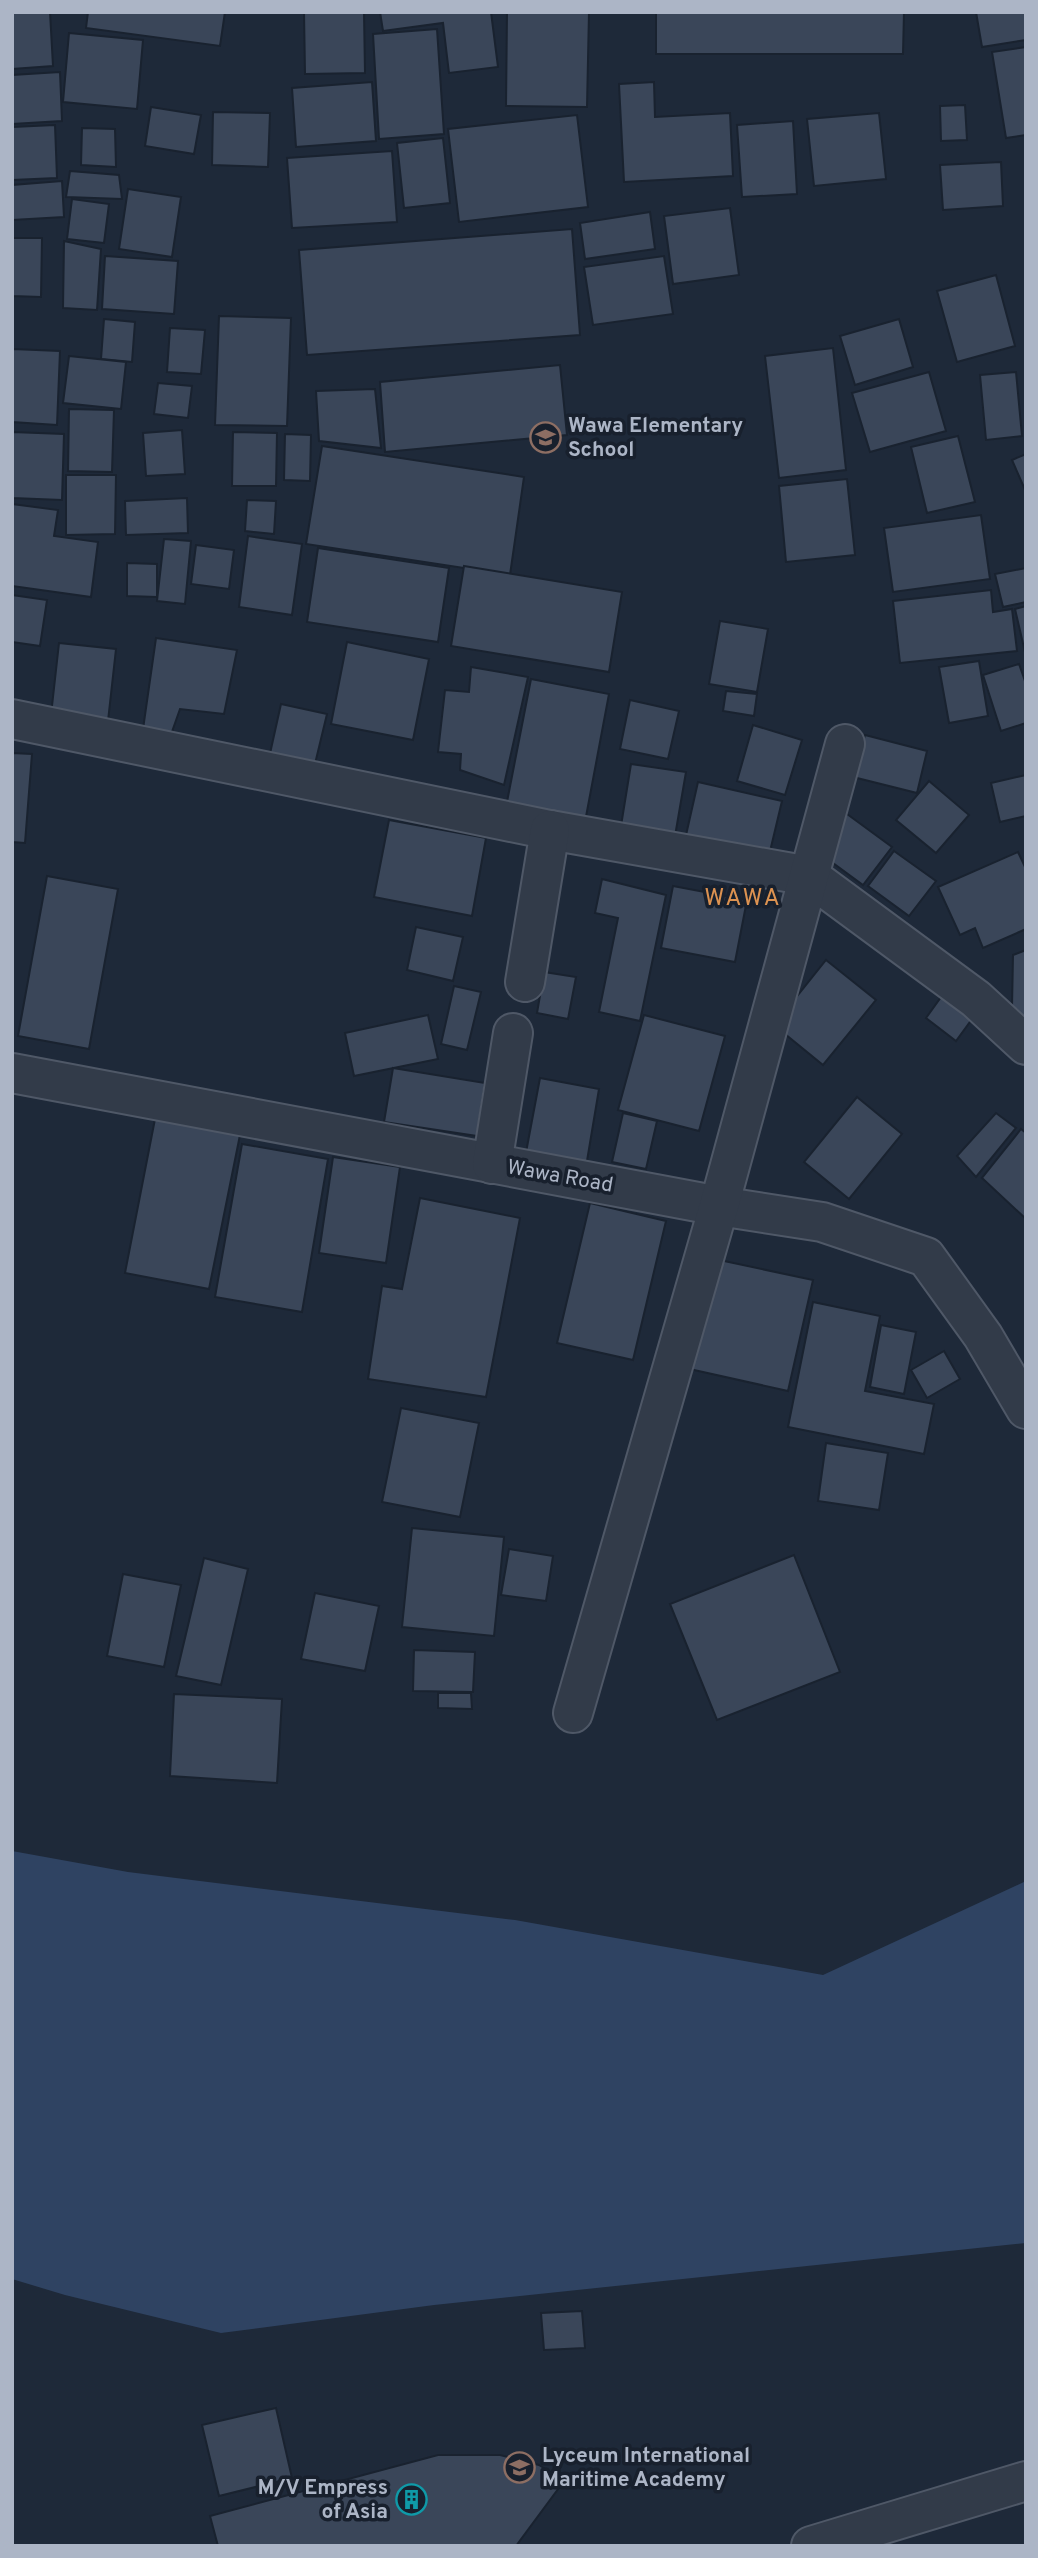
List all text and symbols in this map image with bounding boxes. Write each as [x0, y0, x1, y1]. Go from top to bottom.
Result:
place label: Wawa Elementary School [568, 413, 743, 464]
school or university icon: Wawa Elementary School [528, 421, 562, 455]
district label: WAWA [704, 884, 782, 914]
street label: Wawa Road [505, 1154, 615, 1200]
place label: Lyceum International Maritime Academy [542, 2443, 750, 2494]
school or university icon: Lyceum International Maritime Academy [502, 2451, 536, 2485]
place label: M/V Empress of Asia [257, 2475, 388, 2526]
building icon: M/V Empress of Asia [394, 2483, 428, 2517]

